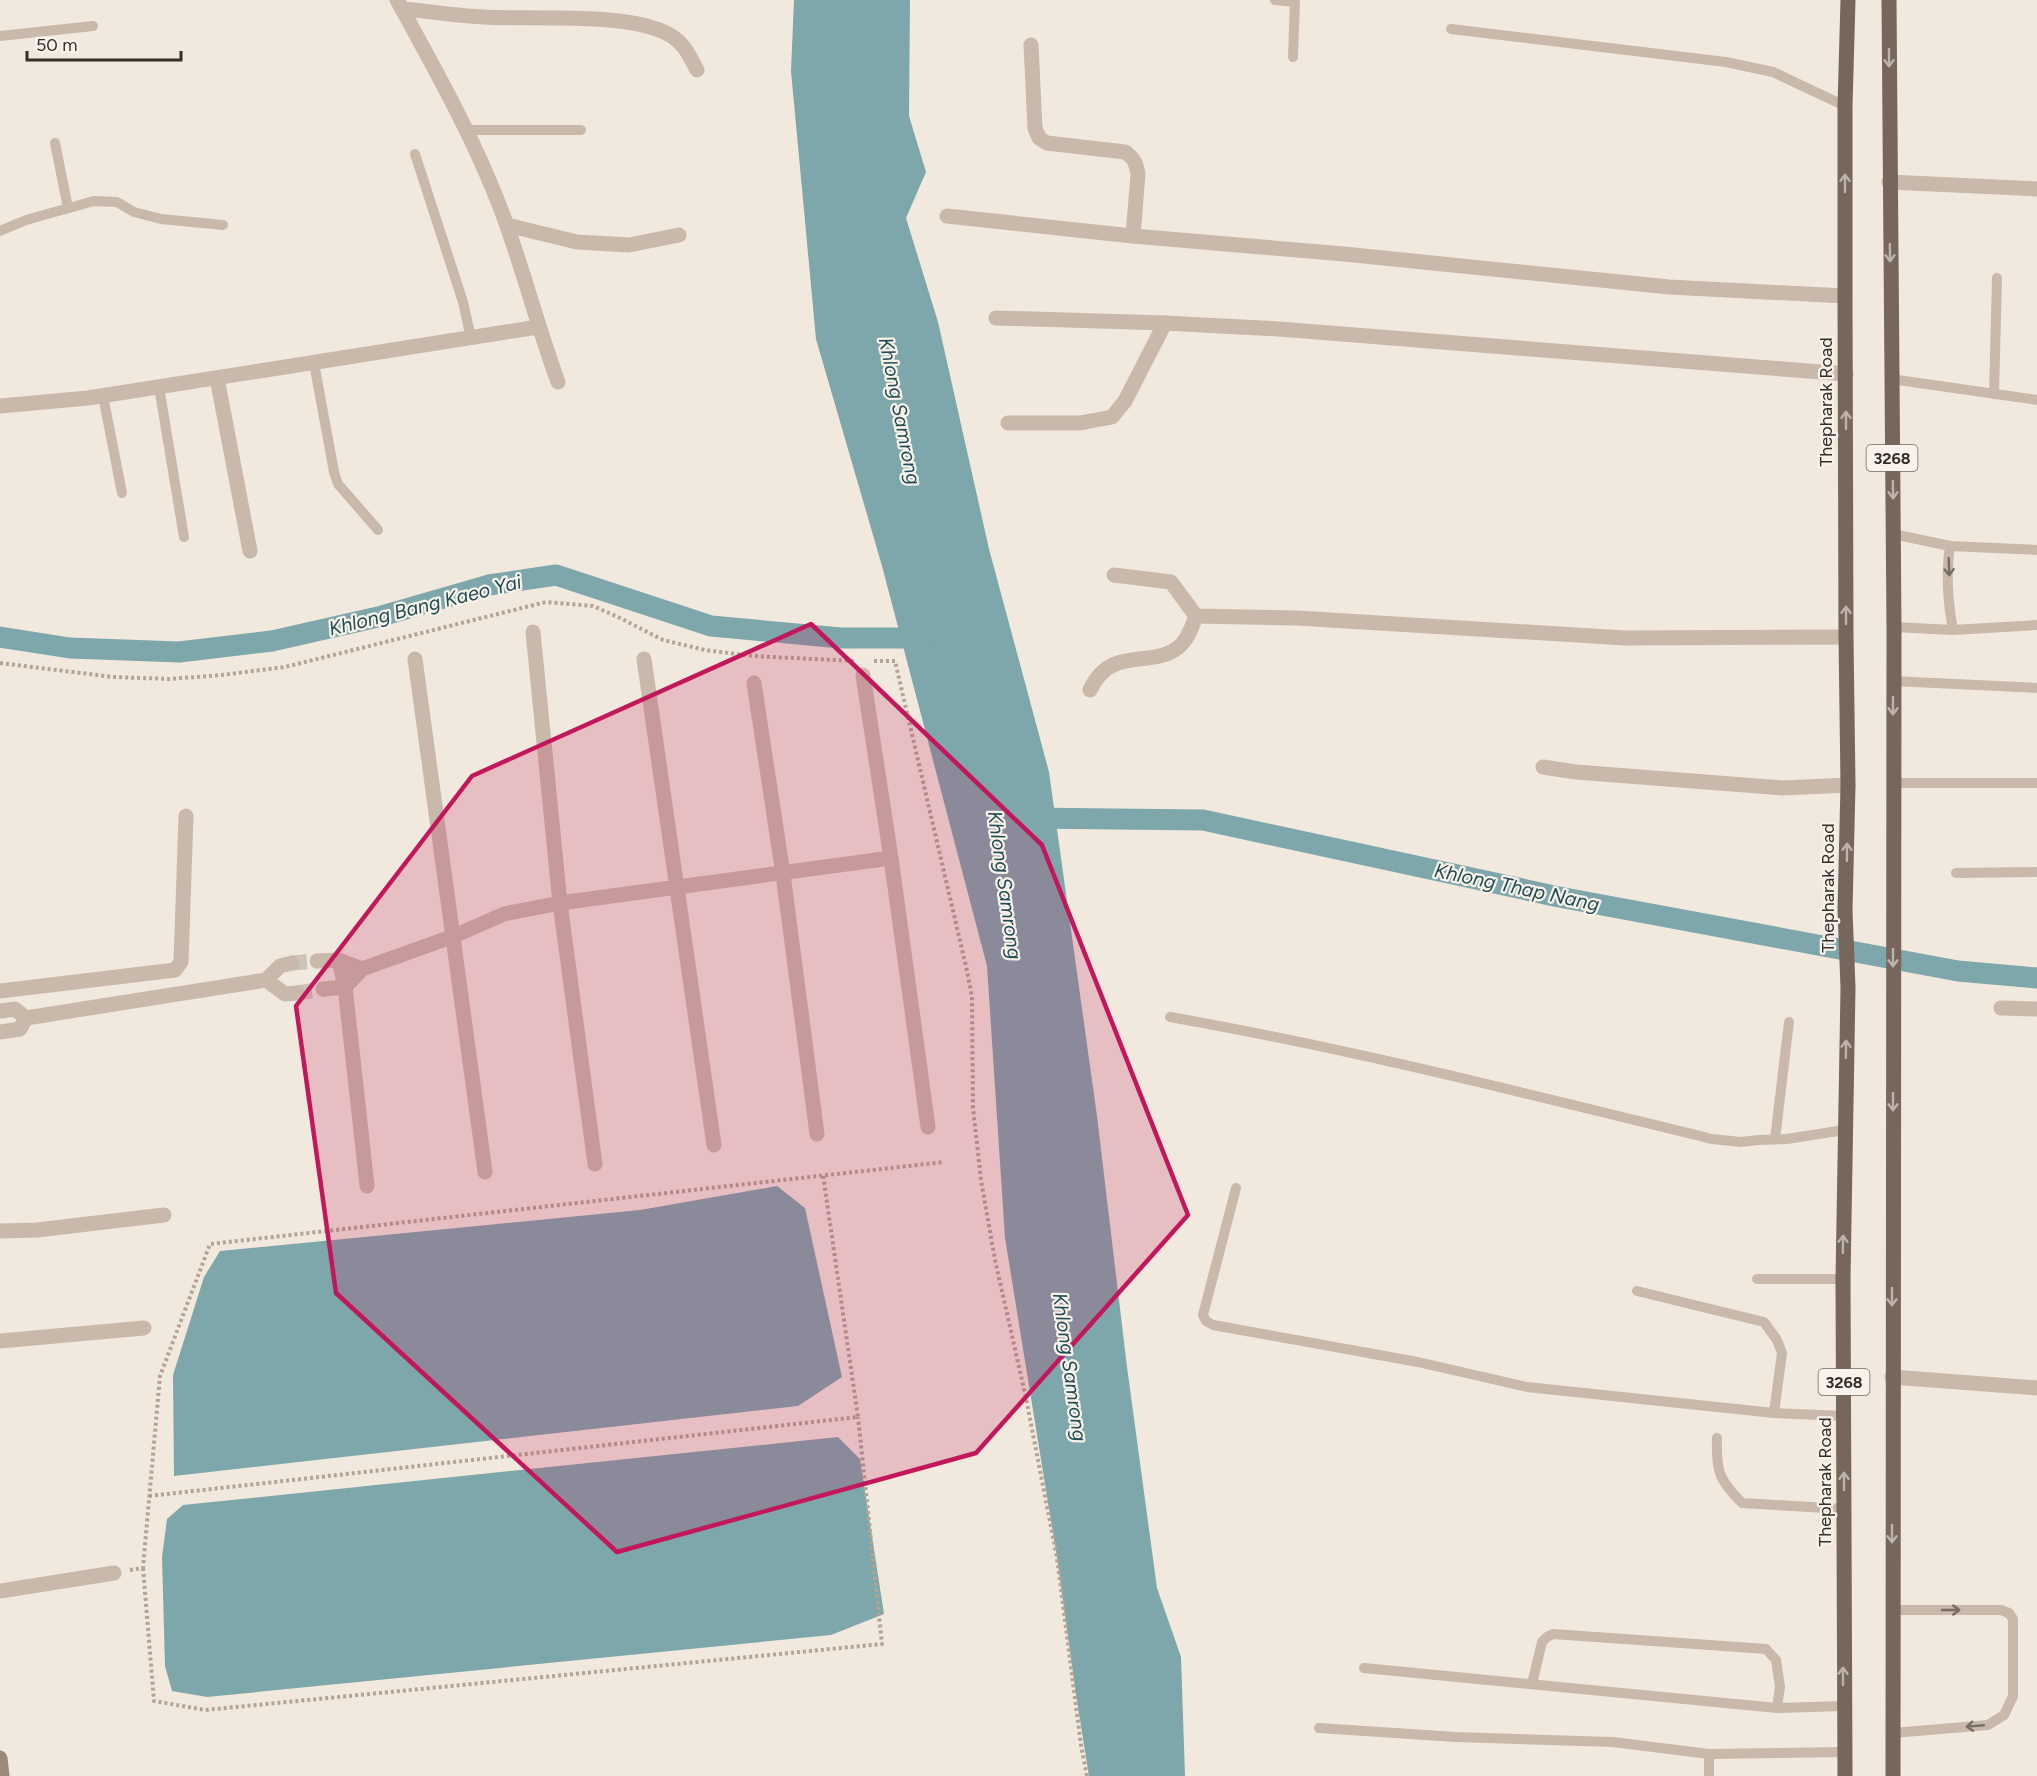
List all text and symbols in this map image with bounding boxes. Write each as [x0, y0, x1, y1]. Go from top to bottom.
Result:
scale bar [27, 24, 182, 62]
text: 50 m [36, 34, 78, 56]
one-way arrow [1883, 48, 1895, 68]
one-way arrow [1839, 173, 1851, 193]
one-way arrow [1884, 243, 1896, 263]
water label: Khlong Samrong [874, 335, 926, 487]
street label: Thepharak Road [1815, 337, 1837, 467]
one-way arrow [1840, 410, 1852, 430]
road number: 3268 [1866, 445, 1918, 471]
one-way arrow [1887, 480, 1898, 500]
one-way arrow [1943, 556, 1955, 576]
water label: Khlong Bang Kaeo Yai [326, 569, 524, 641]
one-way arrow [1840, 605, 1852, 625]
one-way arrow [1887, 696, 1899, 716]
water label: Khlong Samrong [983, 809, 1027, 961]
street label: Thepharak Road [1817, 823, 1839, 953]
one-way arrow [1841, 842, 1852, 862]
water label: Khlong Thap Nang [1432, 858, 1602, 916]
one-way arrow [1887, 948, 1899, 968]
one-way arrow [1840, 1039, 1852, 1059]
one-way arrow [1887, 1091, 1899, 1111]
one-way arrow [1837, 1234, 1849, 1254]
one-way arrow [1886, 1286, 1898, 1306]
water label: Khlong Samrong [1048, 1291, 1092, 1443]
road number: 3268 [1818, 1369, 1870, 1395]
street label: Thepharak Road [1814, 1417, 1836, 1547]
one-way arrow [1838, 1471, 1850, 1491]
one-way arrow [1886, 1523, 1898, 1543]
one-way arrow [1941, 1604, 1961, 1616]
one-way arrow [1837, 1666, 1849, 1686]
one-way arrow [1966, 1721, 1986, 1732]

